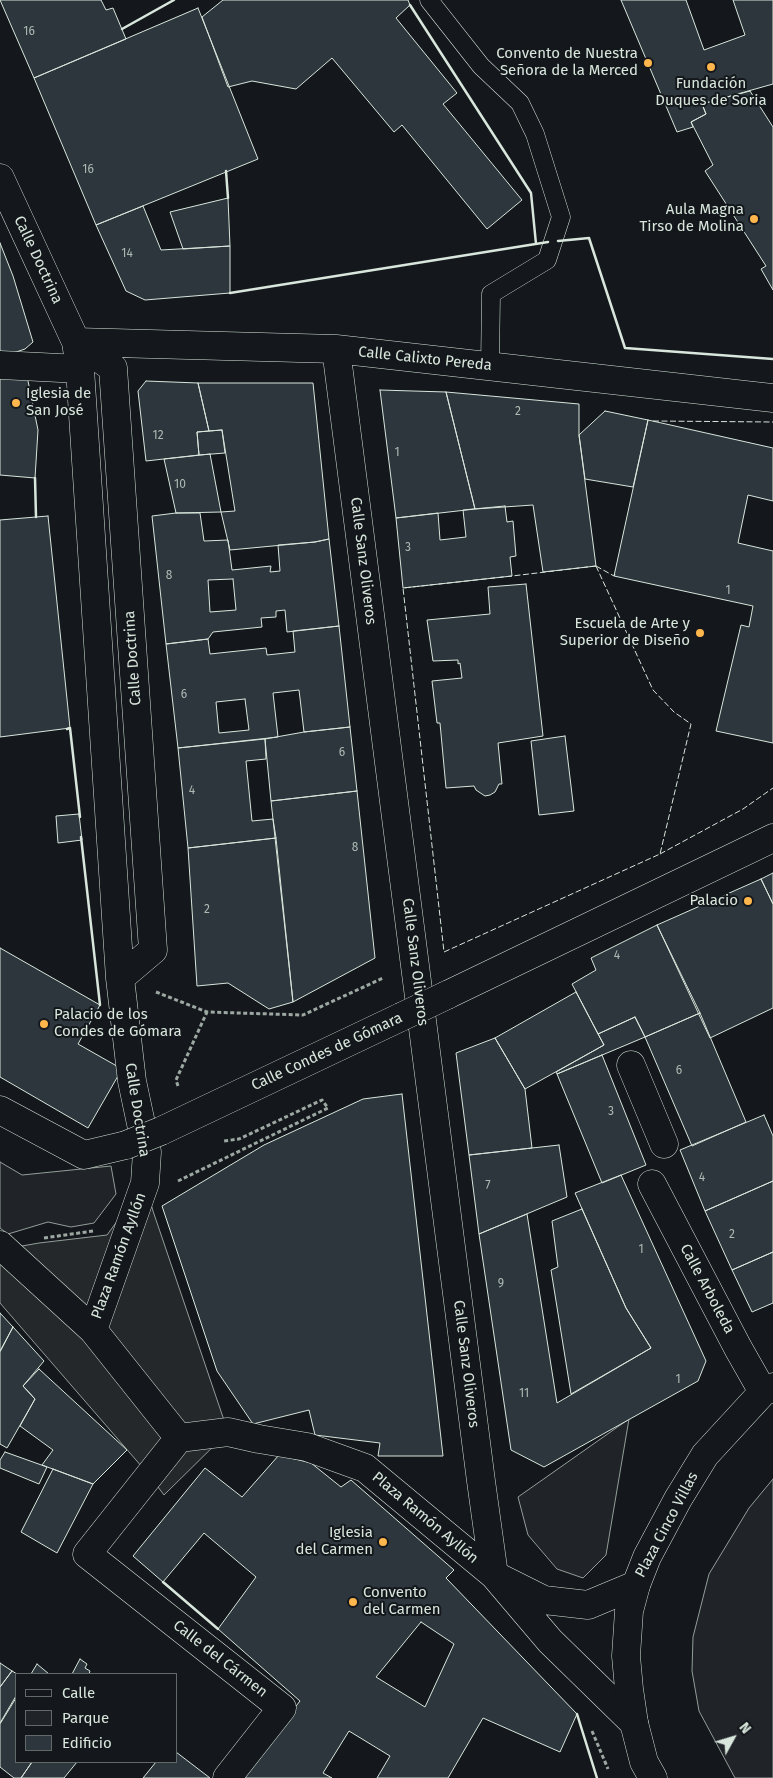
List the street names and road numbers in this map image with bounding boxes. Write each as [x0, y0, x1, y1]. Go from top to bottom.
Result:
street label: Calle Doctrina [10, 213, 66, 307]
street label: Calle Calixto Pereda [357, 343, 493, 375]
street label: Calle Sanz Oliveros [346, 496, 380, 626]
street label: Calle Doctrina [121, 610, 145, 706]
street label: Calle Sanz Oliveros [398, 897, 432, 1027]
street label: Calle Condes de Gómara [249, 1009, 405, 1095]
street label: Calle Doctrina [121, 1062, 153, 1158]
street label: Plaza Ramón Ayllón [88, 1190, 150, 1322]
street label: Calle Arboleda [676, 1241, 738, 1337]
street label: Calle Sanz Oliveros [449, 1299, 483, 1429]
street label: Plaza Ramón Ayllón [368, 1468, 482, 1568]
street label: Plaza Cinco Villas [632, 1469, 702, 1581]
street label: Calle del Cármen [169, 1617, 271, 1701]

